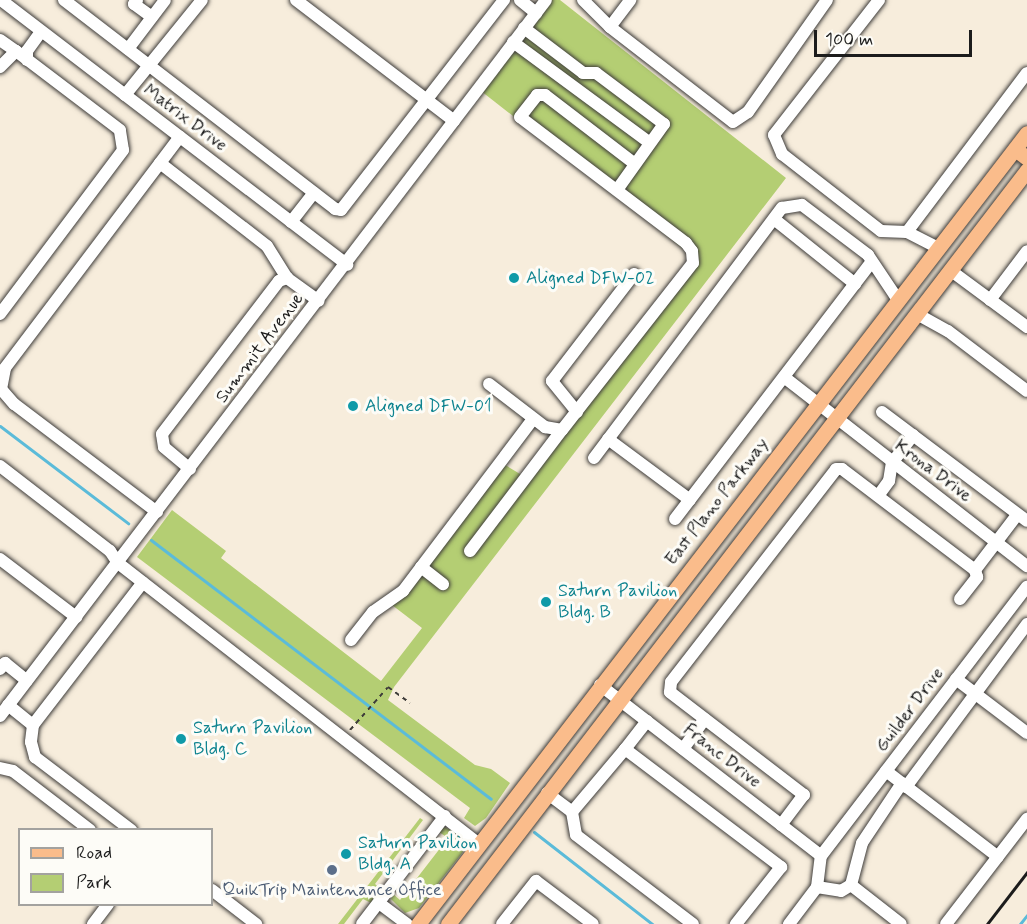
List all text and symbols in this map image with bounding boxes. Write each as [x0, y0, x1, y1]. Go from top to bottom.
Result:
scale bar [817, 18, 974, 56]
text: 100 m [825, 28, 873, 52]
street label: Matrix Drive [139, 80, 231, 156]
place label: Aligned DFW-02 [526, 267, 655, 289]
marker: Aligned DFW-02 [507, 271, 521, 285]
street label: Summit Avenue [212, 289, 308, 407]
place label: Aligned DFW-01 [365, 395, 492, 417]
marker: Aligned DFW-01 [346, 399, 360, 413]
street label: East Plano Parkway [661, 435, 773, 569]
street label: Krona Drive [891, 435, 975, 507]
place label: Saturn Pavilion Bldg. B [558, 581, 676, 624]
marker: Saturn Pavilion Bldg. B [539, 595, 553, 609]
street label: Guilder Drive [872, 664, 948, 756]
place label: Saturn Pavilion Bldg. C [193, 718, 311, 760]
street label: Franc Drive [679, 719, 765, 793]
marker: Saturn Pavilion Bldg. C [174, 732, 188, 746]
legend [18, 828, 213, 906]
place label: Saturn Pavilion Bldg. A [358, 833, 476, 876]
text: Road [76, 841, 112, 865]
marker: Saturn Pavilion Bldg. A [339, 847, 353, 861]
marker: QuikTrip Maintenance Office [325, 863, 339, 877]
text: Park [76, 871, 112, 895]
place label: QuikTrip Maintenance Office [222, 879, 442, 901]

